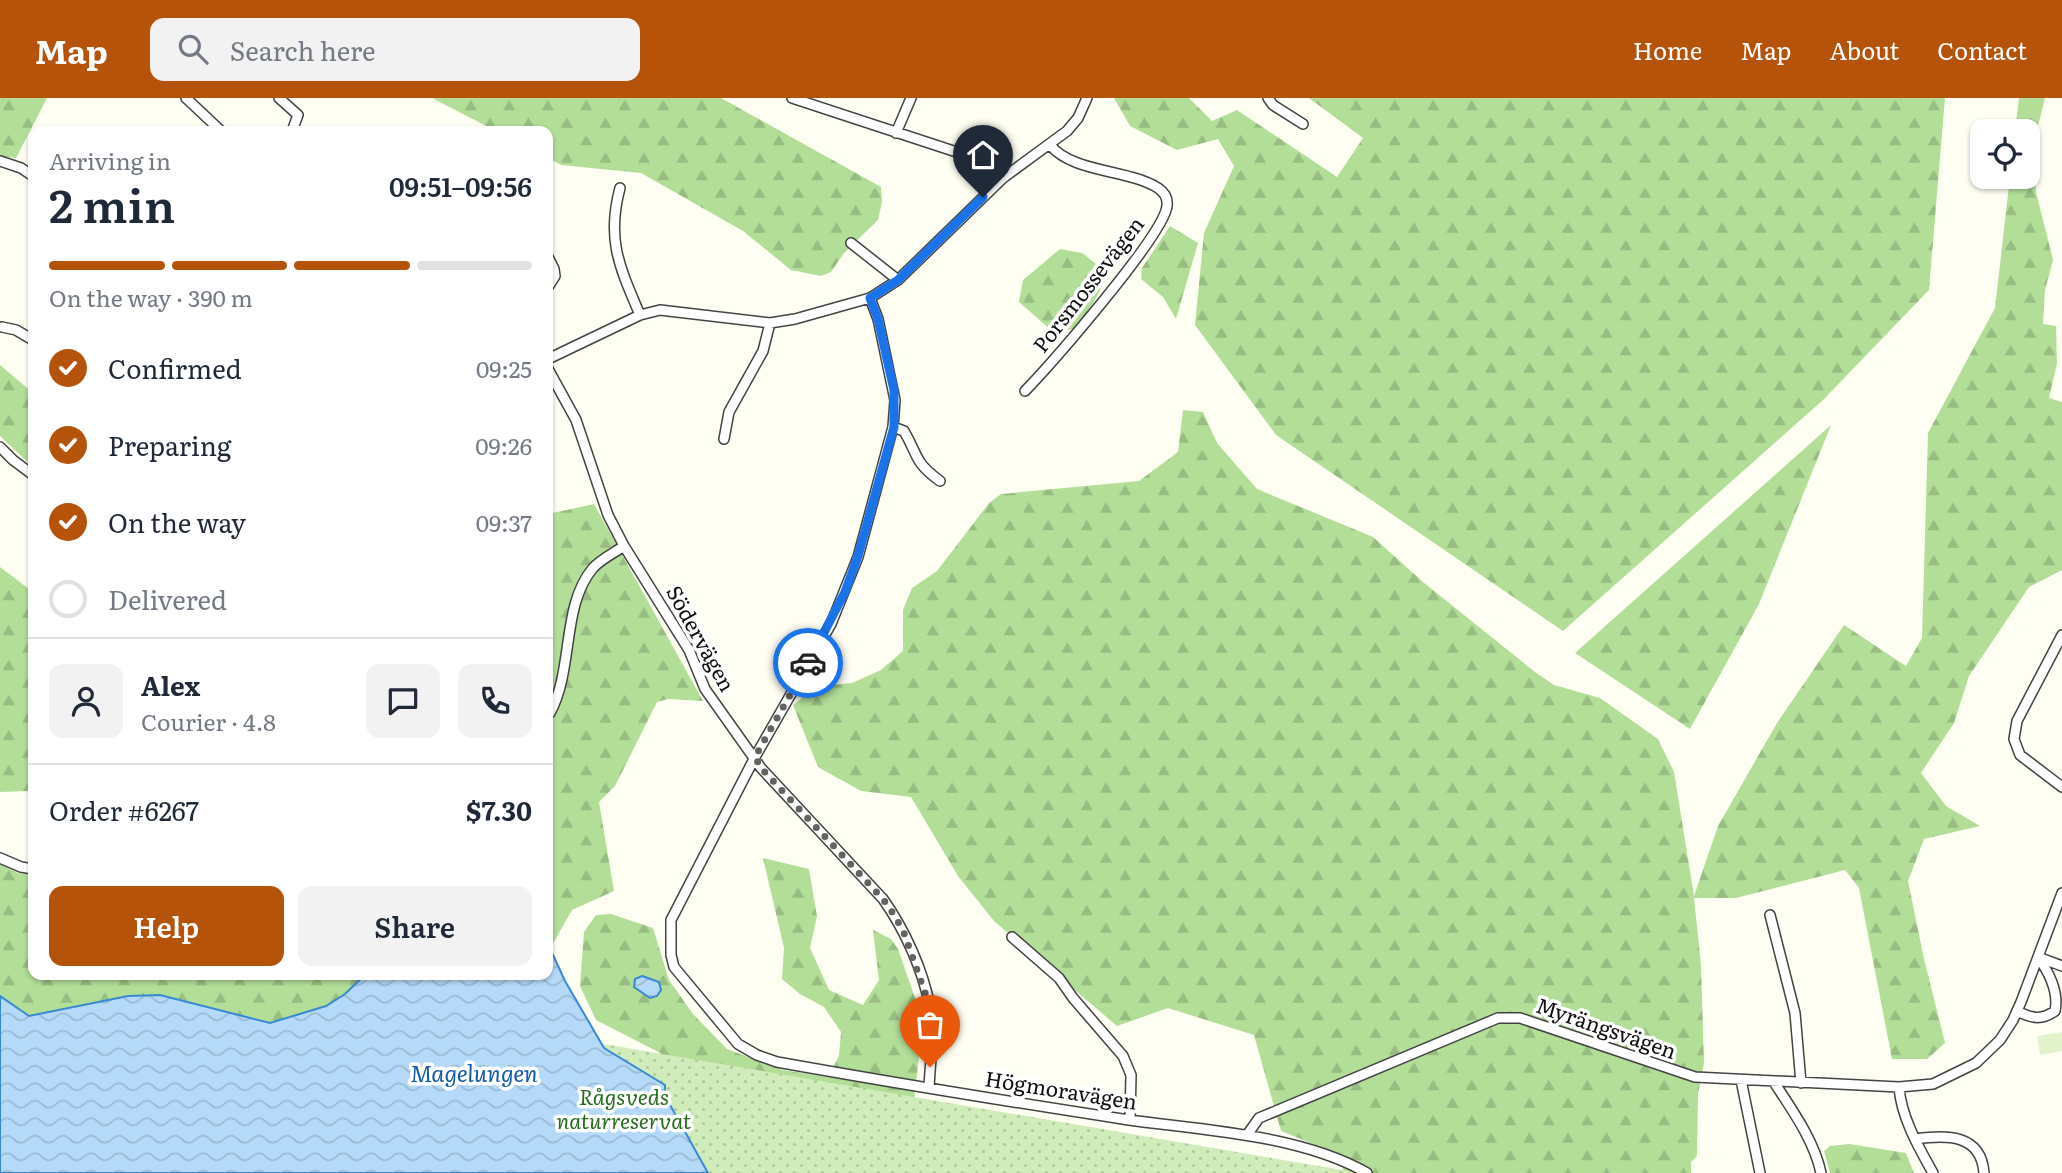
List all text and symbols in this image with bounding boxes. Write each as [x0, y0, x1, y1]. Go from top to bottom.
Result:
search box [150, 18, 640, 81]
text: Map [35, 25, 108, 74]
icon: search [174, 30, 212, 68]
text: Search here [230, 30, 376, 69]
text: Home [1633, 32, 1702, 67]
text: Map [1740, 32, 1791, 67]
text: About [1829, 32, 1899, 67]
text: Contact [1937, 32, 2027, 67]
map controls [1970, 119, 2040, 189]
button: locate [1970, 119, 2040, 189]
pin [953, 125, 1013, 197]
icon: home [964, 136, 1002, 174]
text: Arriving in [49, 143, 171, 177]
text: 09:51–09:56 [389, 166, 532, 205]
text: 2 min [49, 169, 175, 237]
street label: Porsmossevägen [1024, 209, 1150, 358]
text: On the way · 390 m [49, 280, 253, 314]
text: Confirmed [108, 348, 242, 387]
icon: check [49, 349, 87, 387]
text: 09:25 [476, 351, 532, 385]
text: Preparing [108, 425, 231, 464]
icon: check [49, 426, 87, 464]
text: 09:26 [475, 428, 532, 462]
text: On the way [108, 502, 246, 541]
icon: check [49, 503, 87, 541]
text: 09:37 [476, 505, 532, 539]
text: Delivered [108, 579, 227, 618]
street label: Södervägen [660, 579, 744, 697]
courier [773, 628, 843, 698]
icon: car [789, 644, 827, 682]
button: person [49, 664, 123, 738]
button: chat [366, 664, 440, 738]
button: phone [458, 664, 532, 738]
text: Alex [141, 665, 200, 704]
text: Courier · 4.8 [141, 704, 276, 738]
text: Order #6267 [49, 790, 199, 829]
text: $7.30 [466, 790, 532, 829]
button: Help [49, 886, 284, 966]
button: Share [298, 886, 532, 966]
street label: Myrängsvägen [1533, 988, 1681, 1065]
pin [900, 995, 960, 1067]
icon: bag [911, 1006, 949, 1044]
water label: Magelungen [410, 1055, 538, 1089]
street label: Högmoravägen [983, 1061, 1140, 1116]
park label: Rågsveds naturreservat [557, 1080, 692, 1135]

